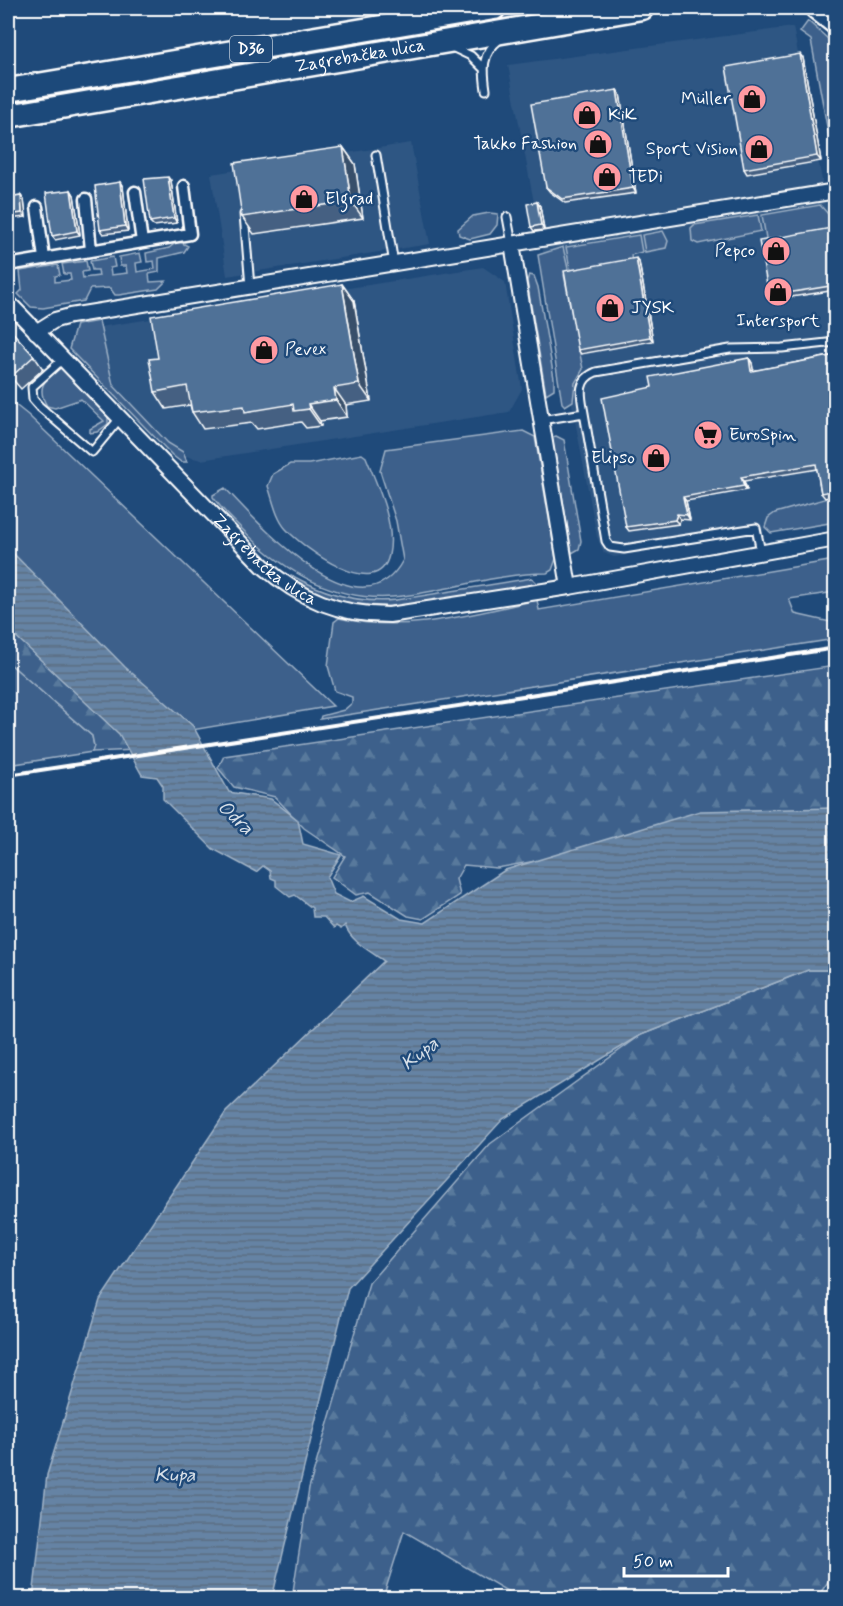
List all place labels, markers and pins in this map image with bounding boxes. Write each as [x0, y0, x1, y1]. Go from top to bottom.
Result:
shop icon: Müller [736, 83, 768, 115]
place label: Müller [681, 87, 732, 111]
shop icon: KiK [571, 99, 603, 131]
place label: KiK [608, 103, 637, 127]
shop icon: Takko Fashion [582, 128, 614, 160]
place label: Takko Fashion [473, 132, 577, 156]
shop icon: Sport Vision [743, 133, 775, 165]
place label: Sport Vision [646, 137, 738, 161]
shop icon: TEDi [591, 161, 623, 193]
place label: TEDi [628, 165, 663, 189]
shop icon: Elgrad [288, 183, 320, 215]
place label: Elgrad [325, 187, 373, 213]
shop icon: Pepco [760, 235, 792, 267]
place label: Pepco [715, 239, 755, 263]
shop icon: Intersport [762, 276, 794, 308]
shop icon: JYSK [594, 292, 626, 324]
place label: JYSK [631, 296, 674, 320]
place label: Intersport [736, 309, 820, 333]
shop icon: Pevex [248, 334, 280, 366]
place label: Pevex [285, 338, 327, 362]
supermarket icon: EuroSpin [692, 419, 724, 451]
place label: EuroSpin [729, 423, 796, 447]
shop icon: Elipso [640, 442, 672, 474]
place label: Elipso [591, 446, 635, 470]

